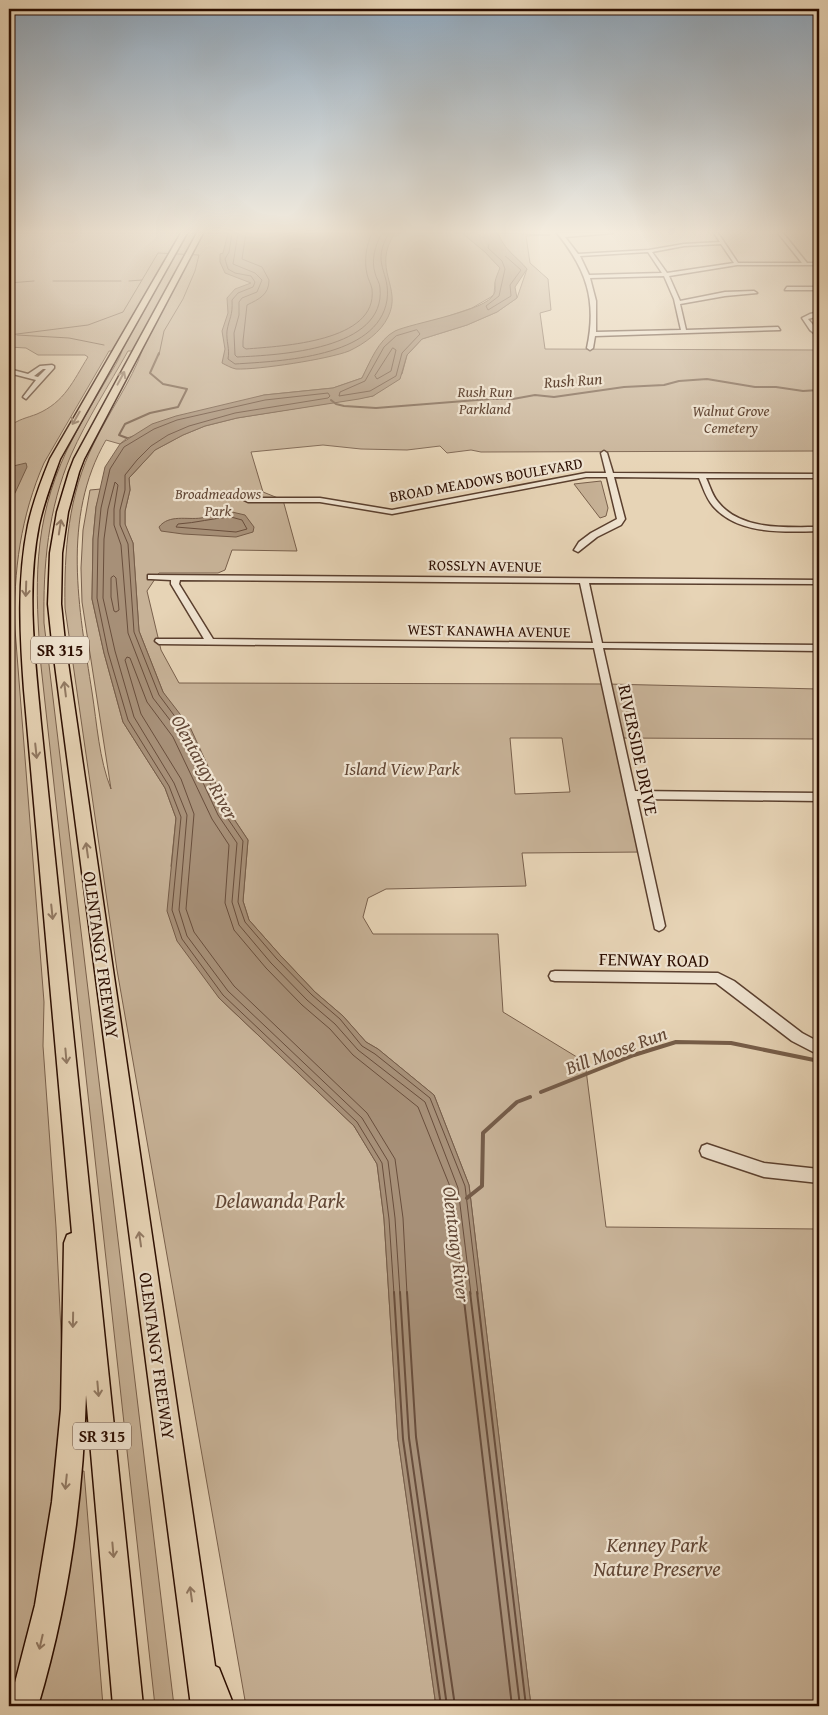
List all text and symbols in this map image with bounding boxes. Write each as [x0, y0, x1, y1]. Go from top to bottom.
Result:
water label: Rush Run [542, 366, 603, 394]
one-way arrow [117, 371, 126, 386]
park label: Rush Run Parkland [456, 381, 513, 419]
park label: Walnut Grove Cemetery [692, 400, 770, 438]
one-way arrow [71, 411, 81, 425]
street label: BROAD MEADOWS BOULEVARD [388, 452, 584, 507]
park label: Broadmeadows Park [174, 483, 262, 521]
one-way arrow [55, 520, 65, 536]
street label: ROSSLYN AVENUE [428, 554, 542, 577]
one-way arrow [21, 580, 30, 596]
street label: WEST KANAWHA AVENUE [407, 619, 571, 642]
road number: SR 315 [31, 636, 89, 664]
one-way arrow [60, 681, 70, 697]
street label: RIVERSIDE DRIVE [611, 682, 666, 818]
water label: Olentangy River [165, 709, 246, 825]
one-way arrow [32, 742, 41, 758]
park label: Island View Park [344, 755, 461, 782]
one-way arrow [82, 842, 92, 858]
street label: OLENTANGY FREEWAY [76, 869, 127, 1041]
one-way arrow [47, 904, 57, 920]
street label: FENWAY ROAD [599, 945, 709, 974]
water label: Bill Moose Run [560, 1019, 671, 1082]
one-way arrow [61, 1048, 71, 1064]
park label: Delawanda Park [214, 1185, 345, 1216]
water label: Olentangy River [436, 1185, 478, 1304]
one-way arrow [135, 1231, 145, 1247]
street label: OLENTANGY FREEWAY [132, 1270, 183, 1442]
one-way arrow [69, 1311, 78, 1327]
one-way arrow [93, 1380, 102, 1396]
road number: SR 315 [73, 1422, 131, 1450]
one-way arrow [61, 1474, 71, 1490]
park label: Kenney Park Nature Preserve [592, 1529, 721, 1584]
one-way arrow [108, 1542, 118, 1558]
one-way arrow [186, 1586, 196, 1602]
one-way arrow [36, 1634, 45, 1650]

